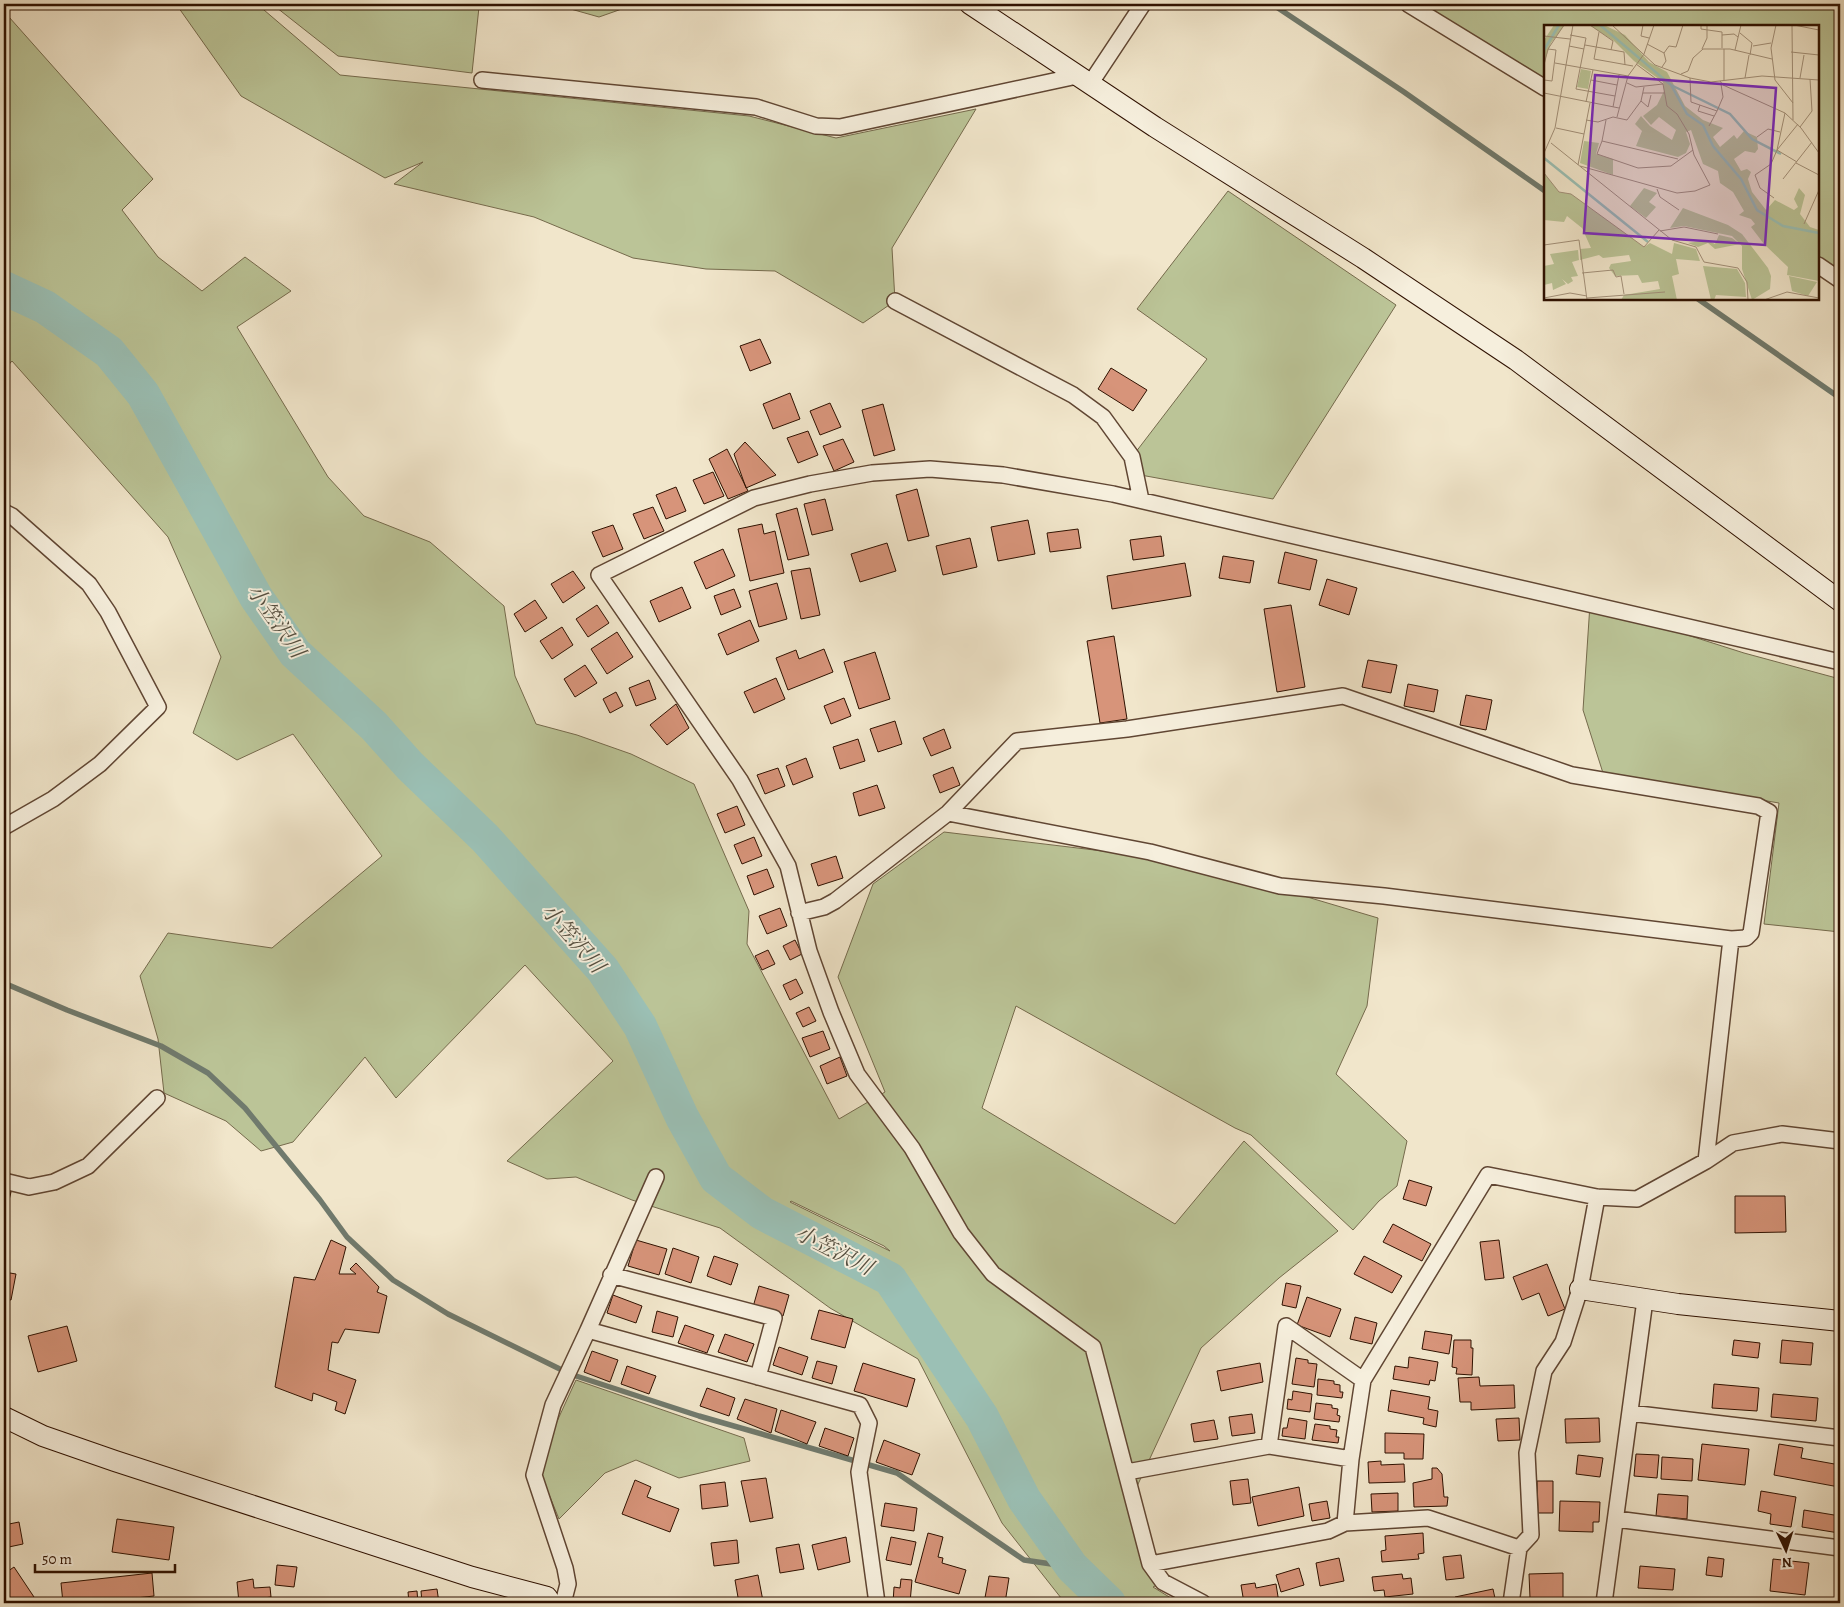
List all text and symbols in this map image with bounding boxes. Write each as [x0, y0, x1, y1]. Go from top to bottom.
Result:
inset map [1544, 25, 1819, 300]
water label: 小笠沢川 [240, 579, 313, 665]
water label: 小笠沢川 [535, 897, 612, 980]
water label: 小笠沢川 [790, 1218, 880, 1282]
north arrow [1762, 1524, 1812, 1574]
scale bar [35, 1542, 175, 1574]
text: 50 m [42, 1549, 72, 1569]
text: N [1781, 1553, 1793, 1572]

